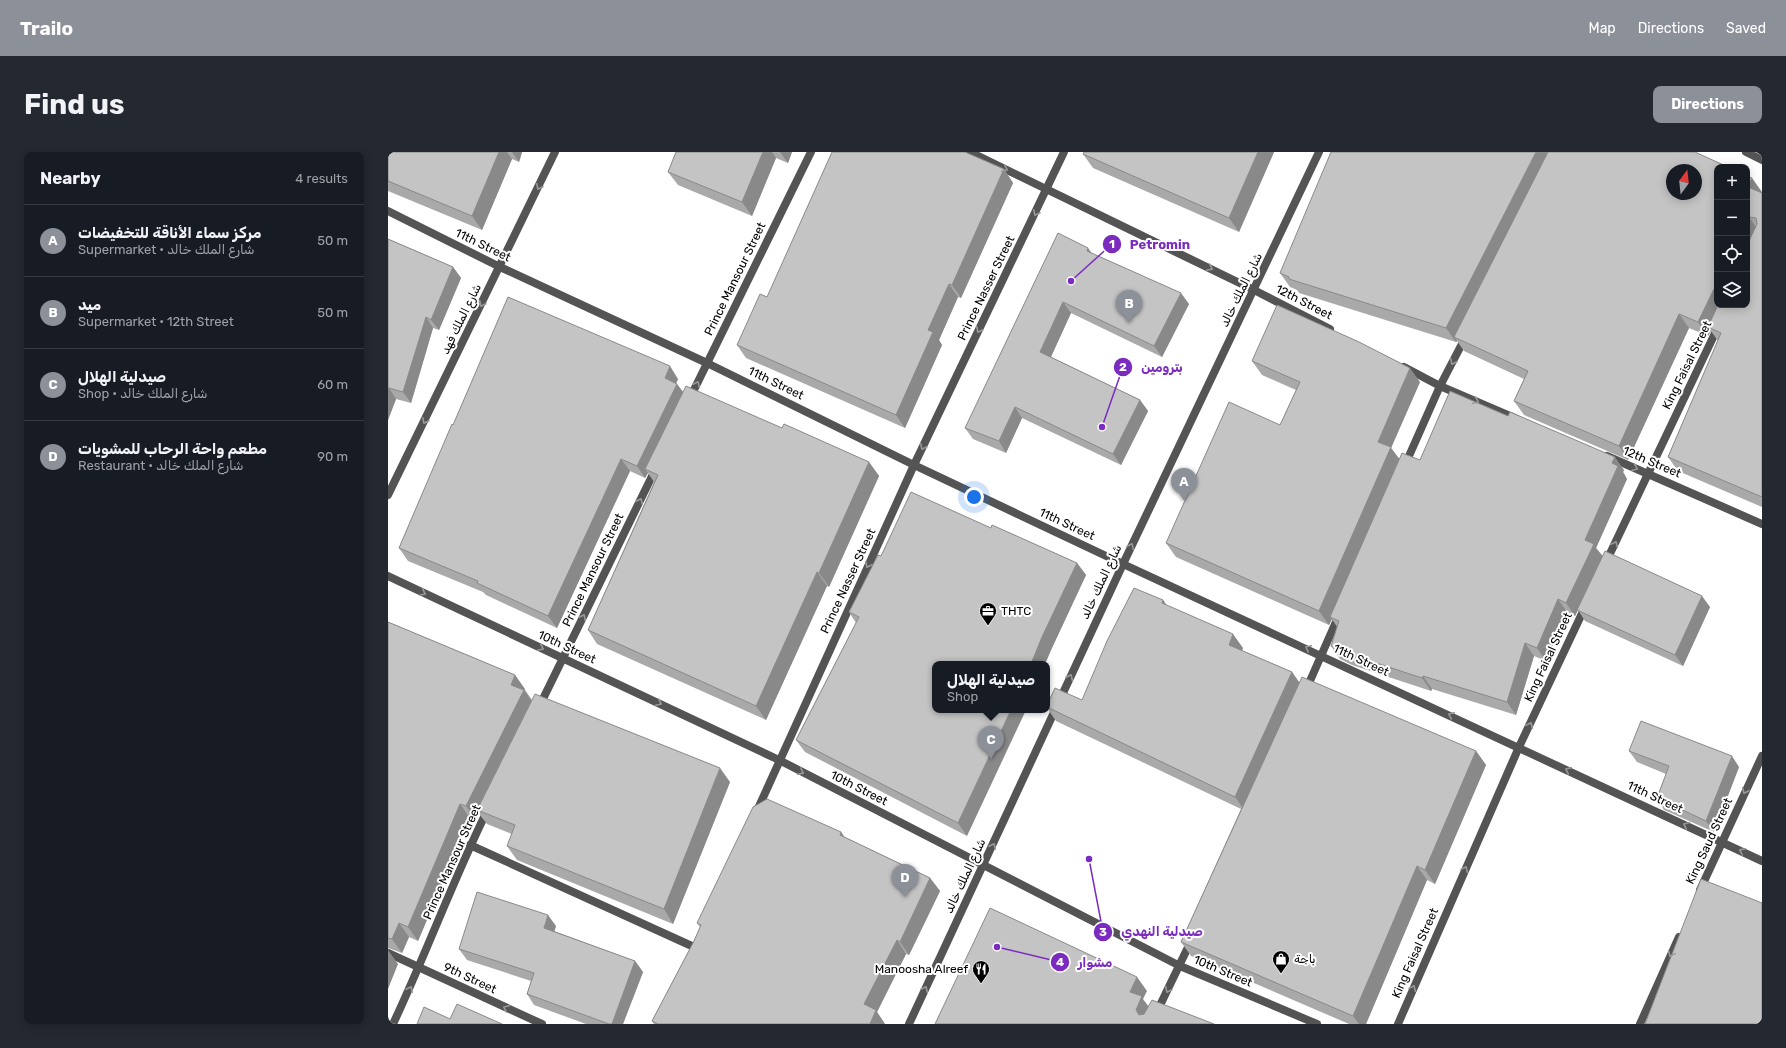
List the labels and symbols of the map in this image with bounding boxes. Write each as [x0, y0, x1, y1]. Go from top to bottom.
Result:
one-way arrow [1001, 164, 1008, 172]
north arrow [1666, 164, 1702, 200]
one-way arrow [536, 183, 544, 190]
one-way arrow [1033, 208, 1041, 216]
street label: Prince Mansour Street [701, 220, 769, 338]
street label: 11th Street [453, 226, 513, 265]
callout: Petromin [1102, 232, 1198, 257]
street label: Prince Nasser Street [955, 233, 1018, 343]
text: 1 [1109, 237, 1115, 251]
text: Petromin [1130, 237, 1190, 252]
street label: شارع الملك خالد [1217, 251, 1267, 330]
one-way arrow [1206, 263, 1213, 271]
street label: شارع الملك فهد [438, 281, 486, 357]
street label: 12th Street [1273, 282, 1335, 322]
pin: B [1116, 290, 1142, 323]
one-way arrow [479, 300, 487, 307]
street label: King Faisal Street [1659, 318, 1715, 412]
one-way arrow [976, 325, 984, 333]
callout: بترومين [1113, 355, 1191, 380]
one-way arrow [1450, 357, 1458, 365]
text: 2 [1119, 360, 1127, 374]
text: بترومين [1141, 360, 1183, 375]
street label: 11th Street [746, 364, 806, 403]
one-way arrow [692, 380, 700, 388]
one-way arrow [1473, 397, 1480, 405]
one-way arrow [422, 417, 430, 424]
one-way arrow [920, 442, 928, 450]
street label: 12th Street [1621, 443, 1683, 481]
one-way arrow [1631, 463, 1639, 471]
pin: A [1171, 468, 1197, 501]
your location [964, 487, 984, 507]
one-way arrow [635, 497, 643, 505]
street label: 11th Street [1037, 505, 1097, 543]
street label: Prince Mansour Street [559, 511, 627, 629]
street label: Prince Nasser Street [817, 526, 879, 636]
one-way arrow [1610, 541, 1618, 548]
street label: شارع الملك خالد [1078, 542, 1126, 622]
one-way arrow [1126, 543, 1134, 551]
one-way arrow [865, 561, 873, 568]
one-way arrow [419, 588, 427, 596]
office icon: THTC [978, 601, 998, 626]
place label: THTC [1001, 604, 1031, 618]
street label: King Faisal Street [1521, 610, 1575, 704]
one-way arrow [578, 614, 586, 622]
street label: 10th Street [536, 627, 599, 667]
street label: 11th Street [1331, 641, 1391, 679]
one-way arrow [537, 643, 544, 651]
one-way arrow [1304, 645, 1311, 653]
one-way arrow [1066, 673, 1074, 680]
one-way arrow [654, 698, 662, 706]
one-way arrow [1447, 712, 1455, 720]
one-way arrow [1525, 722, 1533, 729]
pin: C [978, 726, 1004, 759]
one-way arrow [797, 767, 804, 774]
one-way arrow [1565, 767, 1573, 775]
street label: 10th Street [828, 768, 890, 809]
street label: 11th Street [1625, 778, 1685, 816]
one-way arrow [1742, 787, 1750, 795]
street label: King Saud Street [1683, 795, 1735, 886]
street label: Prince Mansour Street [420, 802, 484, 922]
one-way arrow [1683, 822, 1691, 830]
street label: شارع الملك خالد [942, 836, 990, 916]
one-way arrow [988, 842, 996, 849]
one-way arrow [1739, 848, 1746, 856]
pin: D [892, 864, 918, 897]
one-way arrow [1461, 866, 1469, 873]
street label: King Faisal Street [1389, 906, 1441, 1000]
callout: صيدلية النهدي [1093, 919, 1211, 944]
text: صيدلية النهدي [1121, 924, 1203, 941]
text: 3 [1099, 925, 1107, 939]
shop icon: باجة [1271, 949, 1291, 974]
one-way arrow [1668, 949, 1676, 957]
callout: مشوار [1050, 950, 1120, 975]
street label: 10th Street [1192, 952, 1255, 990]
place label: باجة [1294, 952, 1315, 966]
text: 4 [1056, 955, 1064, 969]
text: مشوار [1077, 955, 1112, 971]
restaurant icon: Manoosha Alreef [971, 959, 991, 984]
street label: 9th Street [441, 960, 499, 996]
place label: Manoosha Alreef [875, 962, 968, 976]
one-way arrow [405, 985, 413, 993]
one-way arrow [920, 985, 928, 993]
one-way arrow [1408, 985, 1416, 993]
one-way arrow [1165, 986, 1173, 993]
one-way arrow [503, 1005, 511, 1013]

